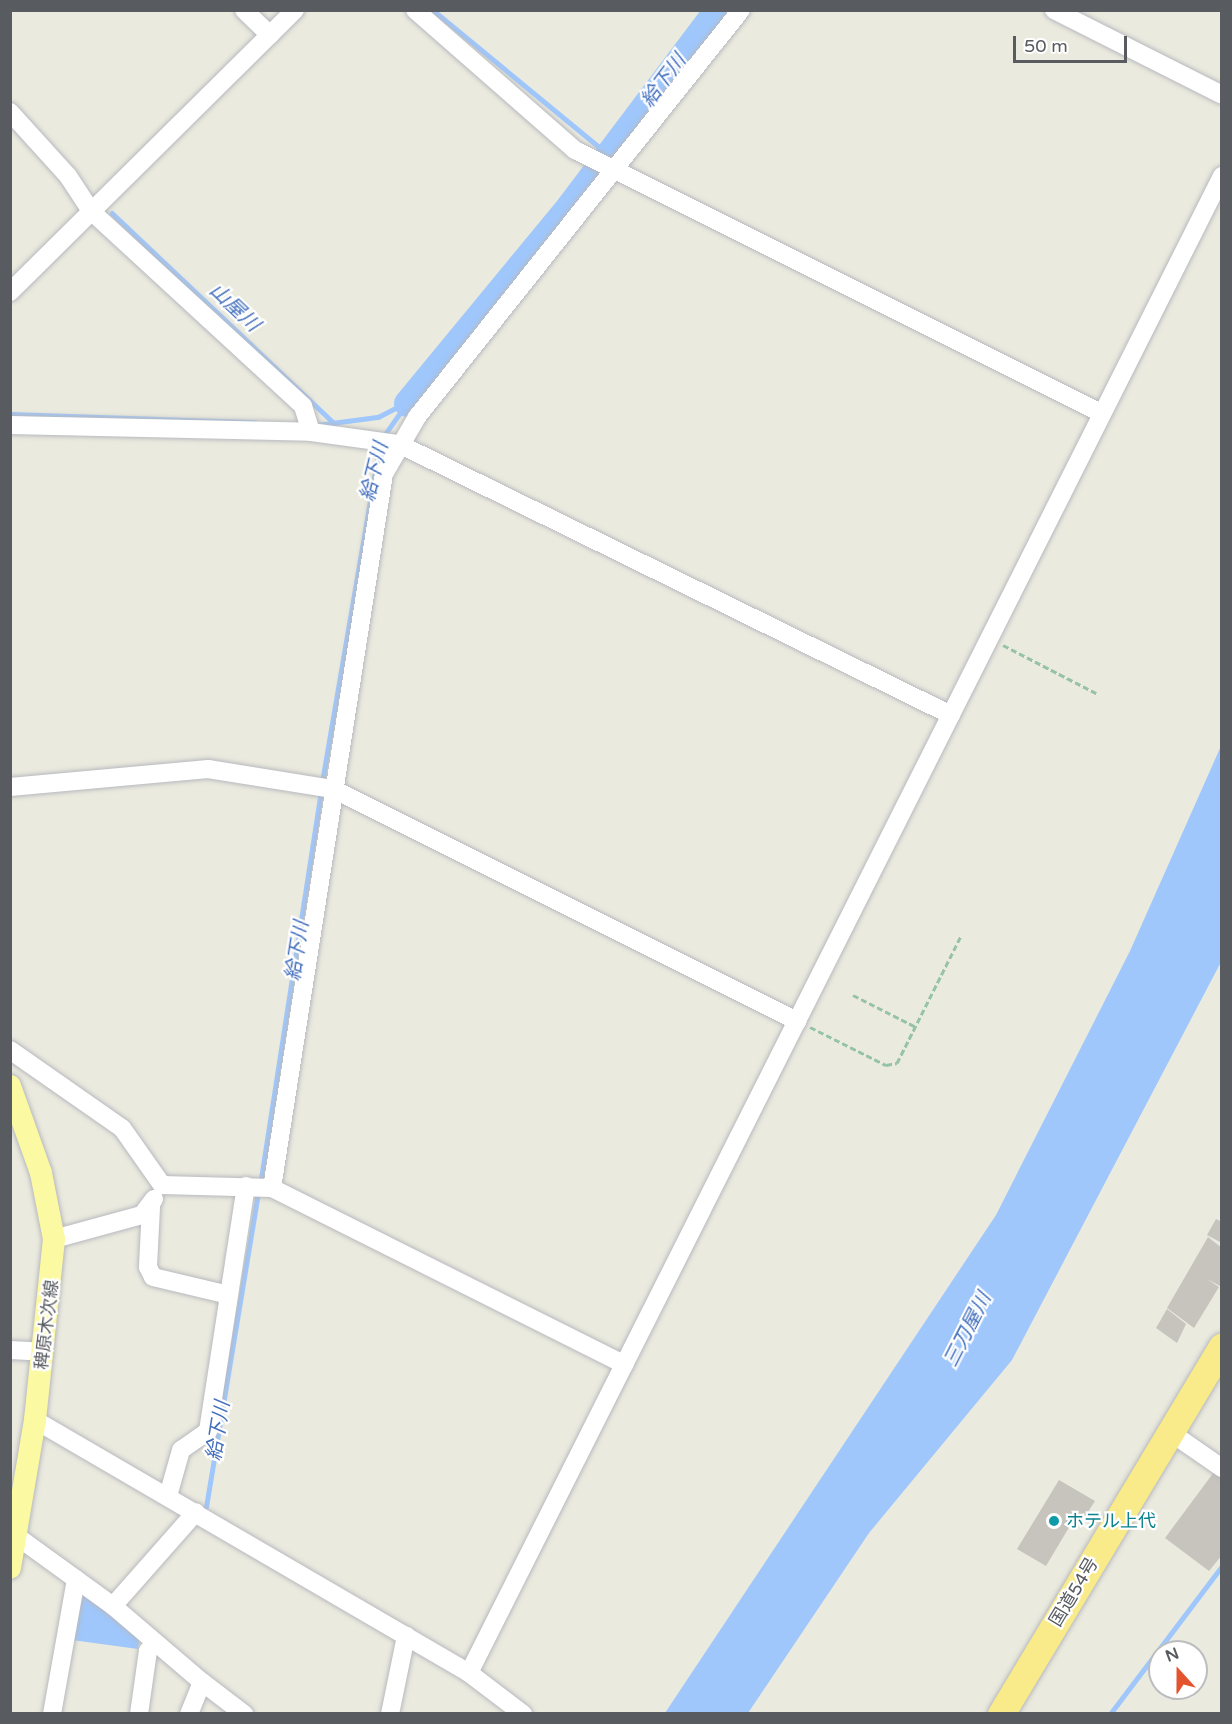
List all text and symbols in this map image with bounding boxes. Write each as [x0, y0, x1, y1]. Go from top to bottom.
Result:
scale bar [1016, 24, 1130, 62]
text: 50 m [1024, 35, 1068, 57]
water label: 給下川 [636, 50, 692, 112]
water label: 山屋川 [204, 279, 264, 337]
water label: 給下川 [356, 440, 394, 504]
water label: 給下川 [281, 919, 315, 983]
street label: 稗原木次線 [31, 1279, 63, 1371]
water label: 三刀屋川 [939, 1289, 997, 1371]
water label: 給下川 [202, 1399, 236, 1463]
place label: ホテル上代 [1066, 1510, 1156, 1532]
marker: ホテル上代 [1047, 1514, 1061, 1528]
street label: 国道54号 [1045, 1554, 1103, 1630]
north arrow [1148, 1640, 1208, 1700]
text: N [1163, 1643, 1182, 1667]

